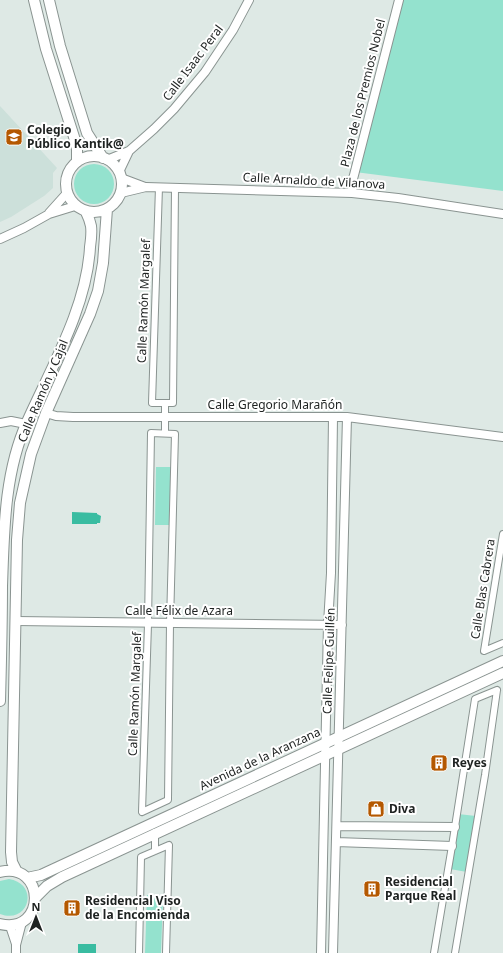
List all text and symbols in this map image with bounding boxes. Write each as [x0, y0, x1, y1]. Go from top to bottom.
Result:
street label: Plaza de los Premios Nobel [336, 17, 389, 169]
street label: Calle Isaac Peral [158, 21, 227, 104]
place label: Colegio Público Kantik@ [27, 121, 124, 152]
school or university icon: Colegio Público Kantik@ [4, 127, 24, 147]
street label: Calle Arnaldo de Vilanova [242, 168, 386, 193]
street label: Calle Ramón Margalef [133, 238, 154, 363]
street label: Calle Ramón y Cajal [13, 337, 72, 445]
street label: Calle Gregorio Marañón [208, 396, 342, 413]
street label: Calle Blas Cabrera [466, 537, 499, 640]
street label: Calle Félix de Azara [125, 602, 233, 619]
street label: Calle Felipe Guillén [318, 607, 339, 714]
street label: Calle Ramón Margalef [124, 631, 145, 756]
street label: Avenida de la Aranzana [197, 723, 323, 794]
building icon: Reyes [429, 753, 449, 773]
place label: Reyes [452, 754, 487, 771]
shop icon: Diva [366, 799, 386, 819]
place label: Diva [389, 800, 415, 817]
place label: Residencial Parque Real [385, 873, 456, 904]
building icon: Residencial Parque Real [362, 879, 382, 899]
place label: Residencial Viso de la Encomienda [85, 892, 190, 923]
north arrow [16, 897, 56, 937]
building icon: Residencial Viso de la Encomienda [62, 898, 82, 918]
text: N [32, 899, 40, 914]

